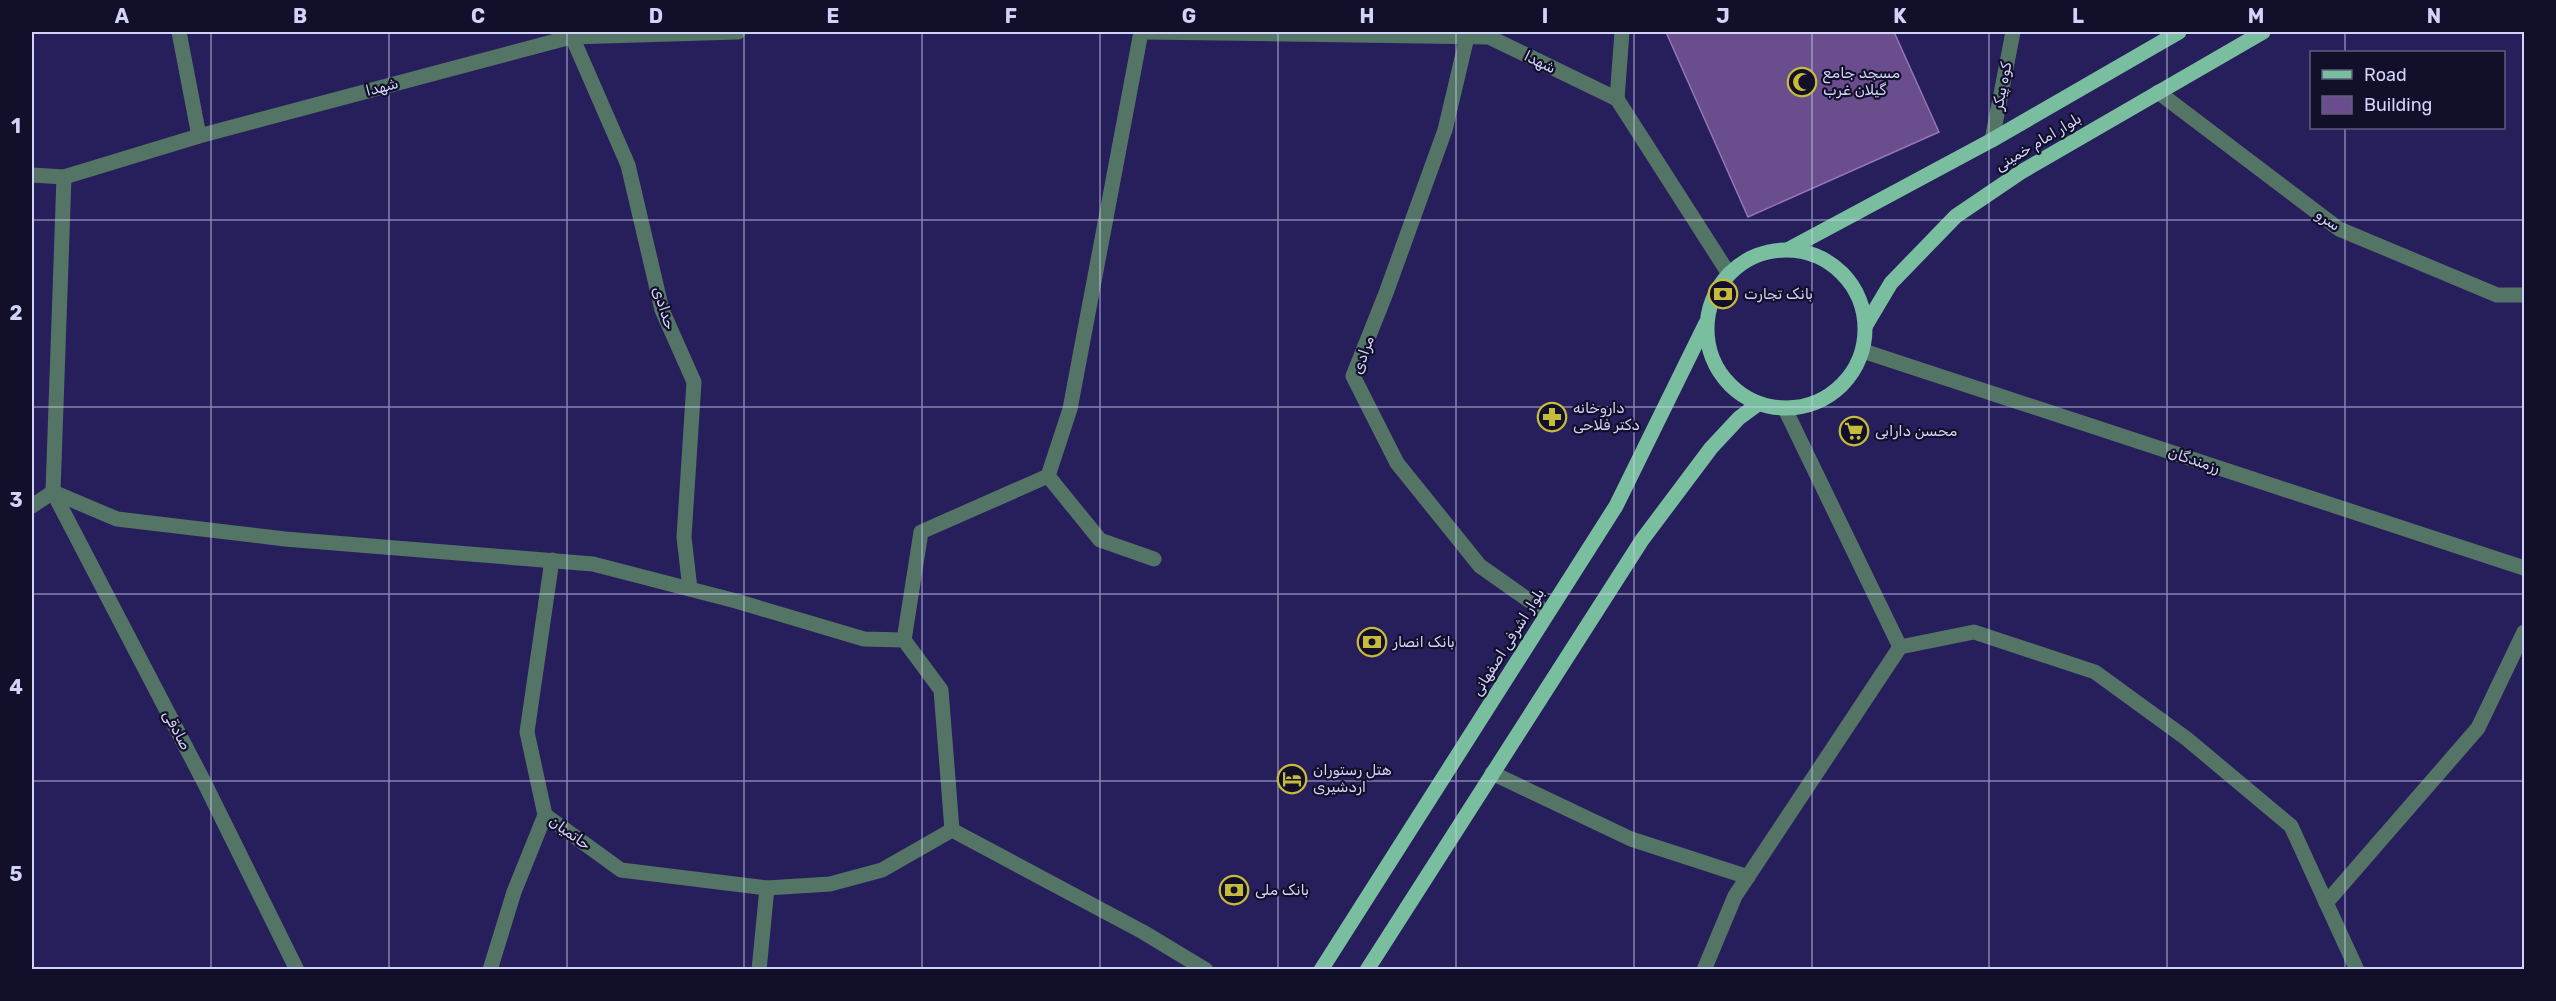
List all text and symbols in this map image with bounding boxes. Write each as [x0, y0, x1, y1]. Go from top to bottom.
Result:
text: A [115, 4, 130, 28]
text: B [293, 4, 307, 28]
text: C [471, 4, 485, 28]
text: D [649, 4, 663, 28]
text: E [827, 4, 839, 28]
text: F [1005, 4, 1017, 28]
text: G [1182, 4, 1196, 28]
text: H [1360, 4, 1374, 28]
text: I [1542, 4, 1548, 28]
text: J [1716, 4, 1730, 28]
text: K [1893, 4, 1907, 28]
text: L [2072, 4, 2084, 28]
text: M [2248, 4, 2264, 28]
text: N [2427, 4, 2441, 28]
street label: شهدا [1521, 47, 1559, 77]
legend [2310, 51, 2505, 129]
street label: کوه پیکر [1988, 60, 2016, 113]
place label: مسجد جامع گیلان غرب [1823, 64, 1900, 99]
text: Road [2364, 64, 2407, 86]
mosque icon: مسجد جامع گیلان غرب [1786, 66, 1818, 98]
street label: شهدا [364, 74, 400, 100]
text: Building [2364, 94, 2432, 116]
street label: بلوار امام خمینی [1992, 109, 2085, 176]
text: 1 [11, 114, 21, 138]
street label: سرو [2312, 205, 2344, 236]
bank icon: بانک تجارت [1707, 278, 1739, 310]
street label: حدادی [649, 284, 679, 332]
place label: بانک تجارت [1744, 285, 1813, 303]
text: 2 [10, 301, 23, 325]
street label: مرادی [1348, 334, 1378, 376]
place label: داروخانه دکتر فلاحی [1573, 399, 1640, 434]
pharmacy icon: داروخانه دکتر فلاحی [1536, 401, 1568, 433]
supermarket icon: محسن دارابی [1838, 415, 1870, 447]
place label: محسن دارابی [1875, 422, 1957, 440]
street label: رزمندگان [2166, 443, 2222, 477]
text: 3 [9, 488, 23, 512]
street label: بلوار اشرفی اصفهانی [1468, 585, 1548, 699]
bank icon: بانک انصار [1356, 626, 1388, 658]
place label: بانک انصار [1392, 633, 1455, 651]
text: 4 [9, 675, 23, 699]
street label: صادقی [159, 707, 195, 753]
place label: هتل رستوران اردشیری [1313, 761, 1392, 796]
hotel icon: هتل رستوران اردشیری [1276, 763, 1308, 795]
street label: حاتمیان [546, 812, 594, 854]
text: 5 [10, 862, 23, 886]
bank icon: بانک ملی [1218, 874, 1250, 906]
place label: بانک ملی [1255, 881, 1309, 899]

